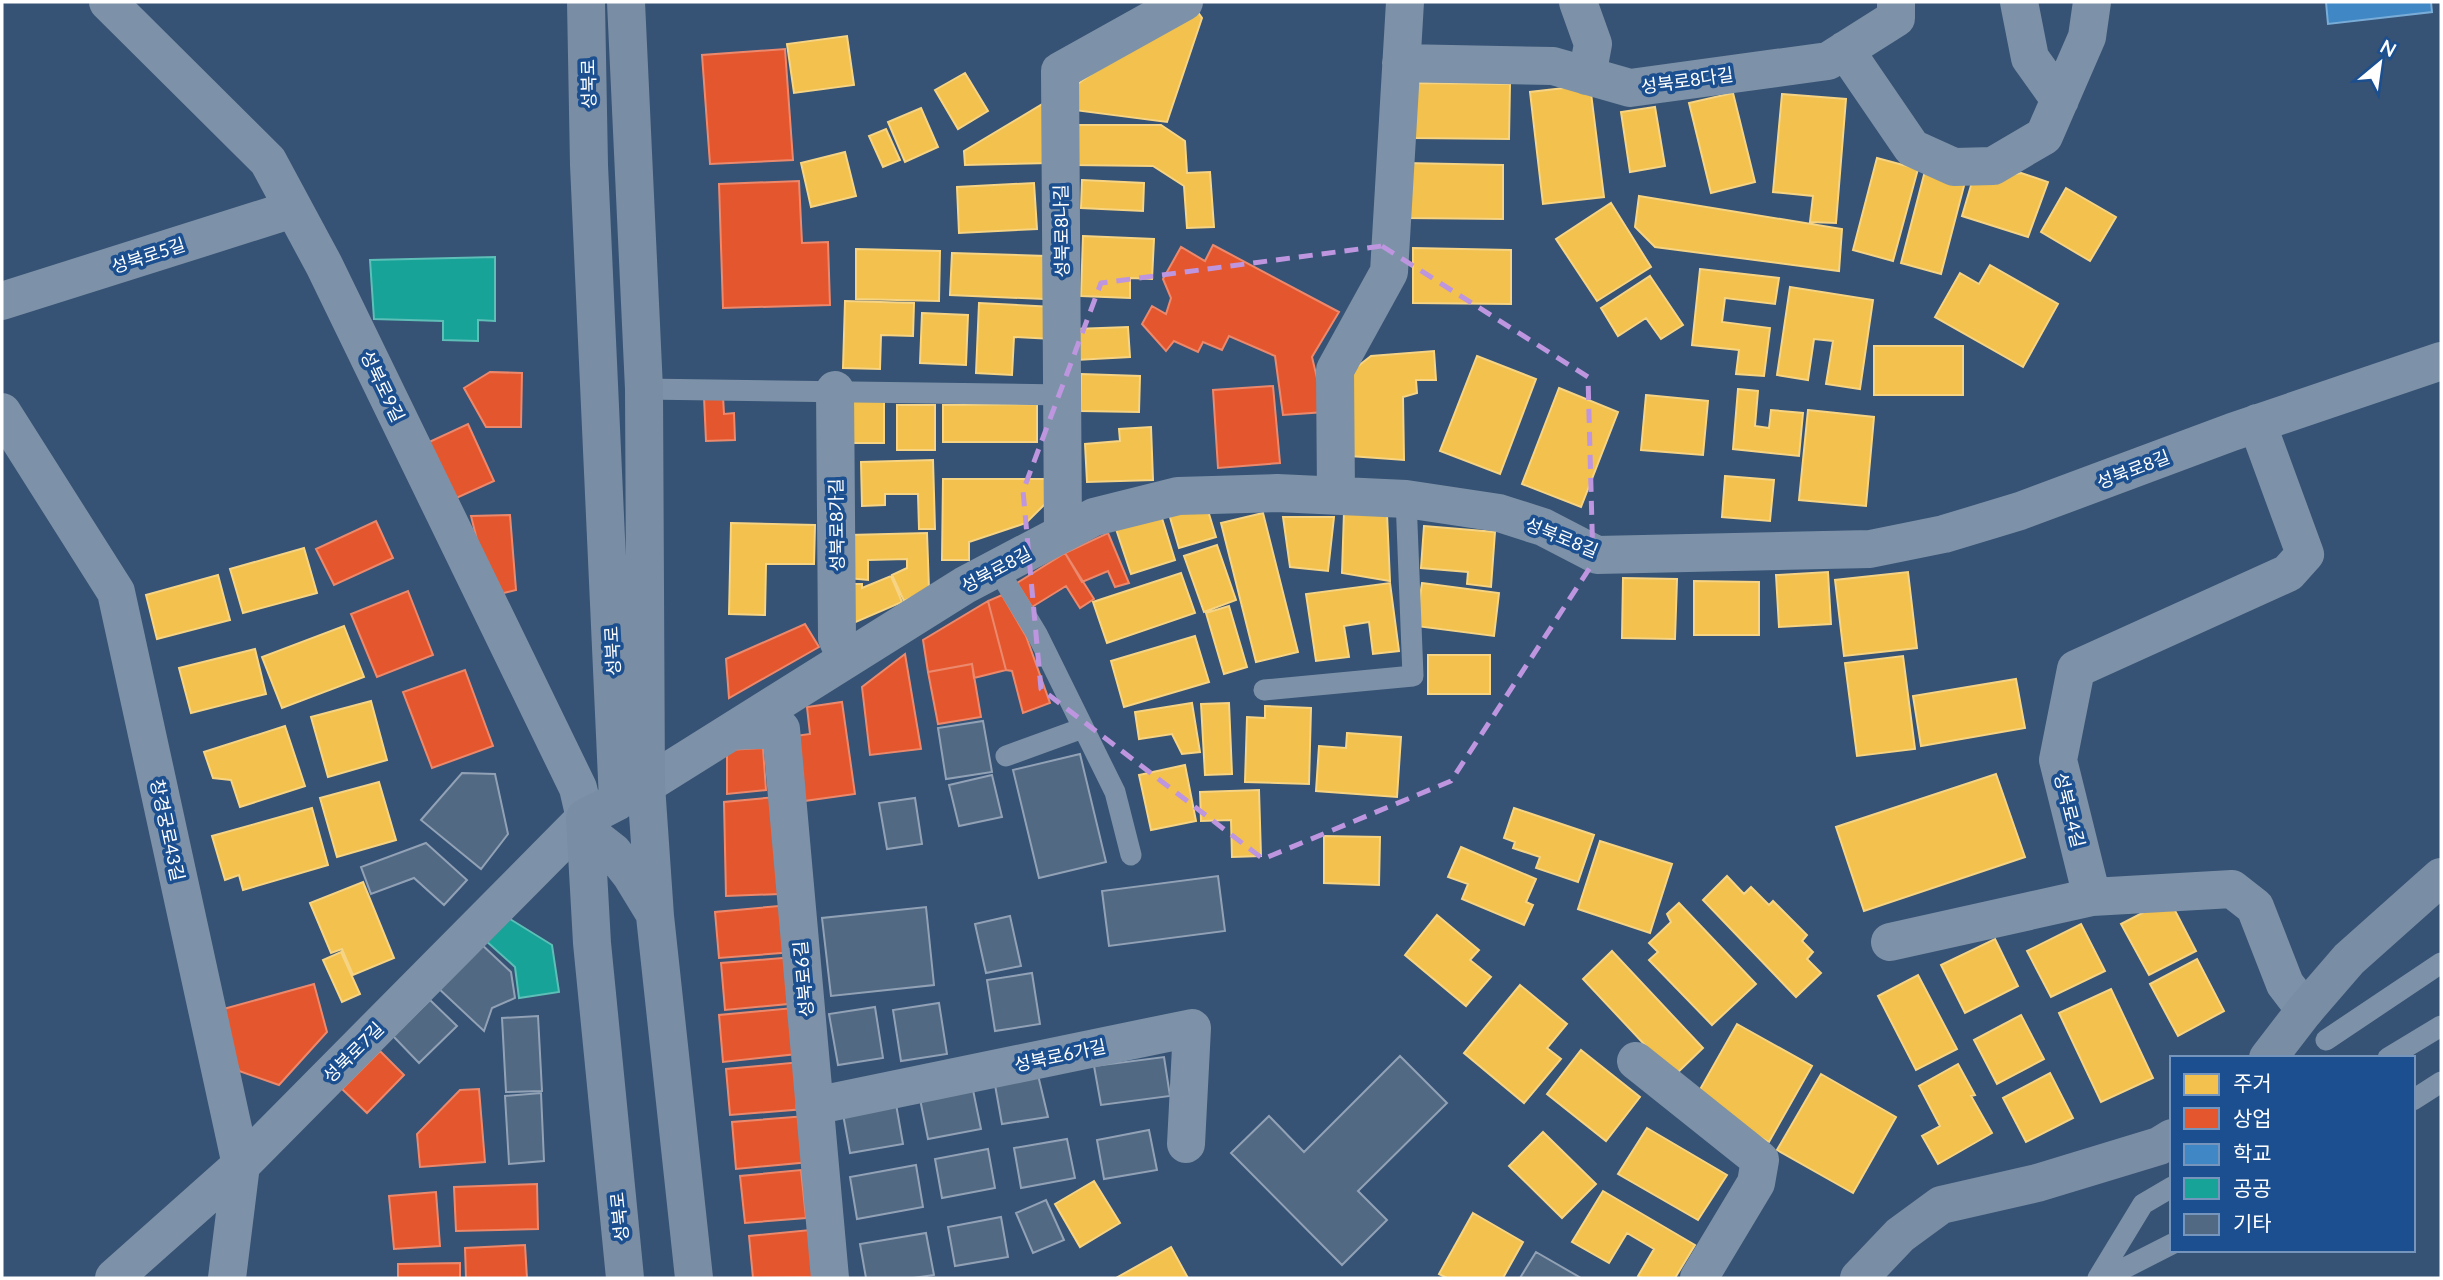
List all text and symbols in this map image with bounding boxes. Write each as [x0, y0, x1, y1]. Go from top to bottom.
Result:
north arrow [2345, 28, 2415, 98]
text: N [2377, 34, 2400, 61]
street label: 성북로 [577, 59, 599, 109]
street label: 성북로8다길 [1639, 63, 1735, 97]
street label: 성북로8나길 [1049, 184, 1073, 278]
street label: 성북로5길 [108, 233, 188, 277]
street label: 성북로9길 [356, 347, 410, 425]
street label: 성북로8길 [2093, 445, 2173, 493]
street label: 성북로8가길 [824, 478, 848, 572]
street label: 성북로8길 [1522, 512, 1602, 562]
street label: 성북로8길 [957, 541, 1035, 597]
street label: 성북로 [600, 626, 624, 676]
street label: 성북로4길 [2050, 770, 2090, 850]
street label: 창경궁로43길 [146, 777, 190, 883]
street label: 성북로6길 [789, 940, 817, 1018]
street label: 성북로7길 [318, 1017, 388, 1087]
street label: 성북로6가길 [1012, 1035, 1108, 1075]
legend [2170, 1056, 2415, 1252]
text: 주거 [2233, 1070, 2272, 1095]
text: 상업 [2233, 1105, 2272, 1130]
text: 학교 [2233, 1140, 2272, 1165]
text: 공공 [2233, 1175, 2272, 1200]
street label: 성북로 [605, 1191, 633, 1243]
text: 기타 [2233, 1210, 2272, 1235]

